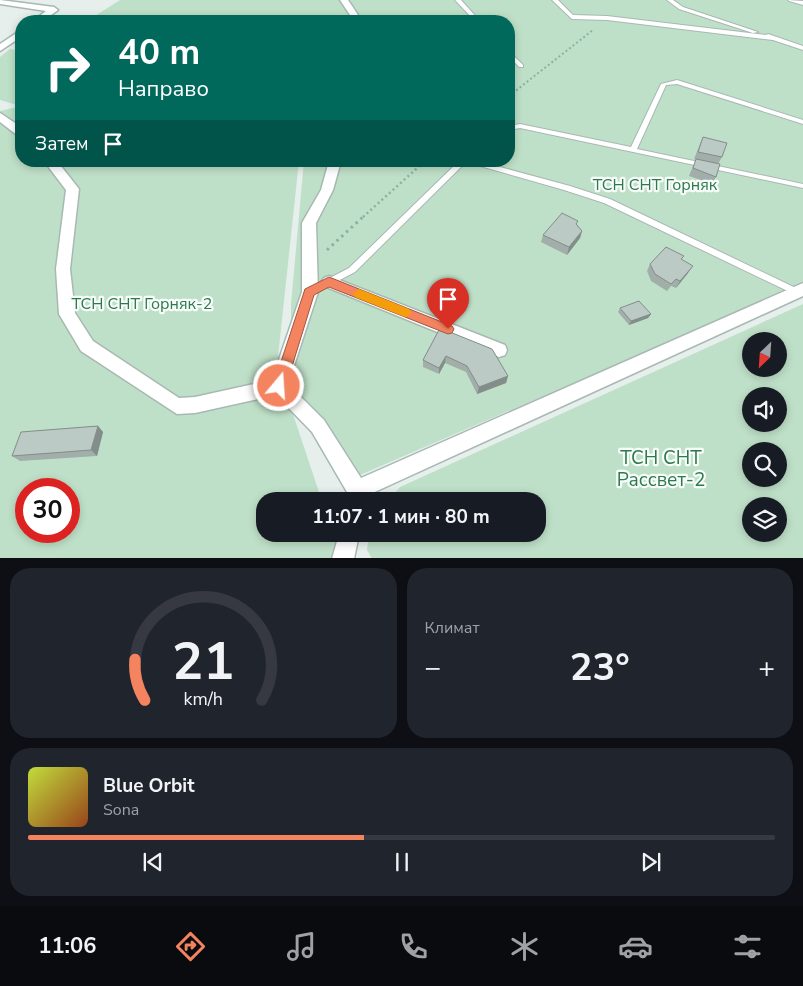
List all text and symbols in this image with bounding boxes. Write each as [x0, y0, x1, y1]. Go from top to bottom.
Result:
text: 40 m [118, 29, 200, 76]
icon: right [35, 35, 100, 100]
text: Направо [118, 74, 209, 104]
icon: arrive [99, 130, 127, 158]
text: Затем [35, 131, 89, 157]
park label: ТСН СНТ Горняк [593, 174, 718, 196]
pin [427, 278, 469, 329]
icon: arrive [434, 285, 462, 313]
park label: ТСН СНТ Горняк-2 [72, 293, 212, 315]
north arrow [742, 332, 788, 378]
map controls [742, 332, 787, 542]
position arrow [252, 359, 304, 411]
button: sound [742, 387, 787, 432]
button: search [742, 442, 787, 487]
park label: ТСН СНТ Рассвет-2 [617, 445, 705, 493]
speed limit sign: 30 [15, 478, 80, 543]
button: layers [742, 497, 787, 542]
text: 11:07 · 1 мин · 80 m [312, 504, 490, 530]
text: Климат [425, 617, 480, 639]
text: 21 [172, 626, 234, 697]
text: 23° [570, 642, 630, 693]
text: − [425, 649, 441, 687]
text: + [758, 649, 775, 687]
text: km/h [184, 687, 223, 711]
text: Blue Orbit [103, 773, 194, 799]
text: Sona [103, 799, 139, 821]
icon: previous [139, 848, 167, 876]
icon: pause [388, 848, 416, 876]
icon: next [637, 848, 665, 876]
icon: directions [173, 929, 208, 964]
icon: music [284, 929, 319, 964]
icon: phone [396, 929, 431, 964]
icon: climate [507, 929, 542, 964]
icon: car [618, 929, 653, 964]
icon: filters [730, 929, 765, 964]
text: 11:06 [38, 931, 96, 961]

